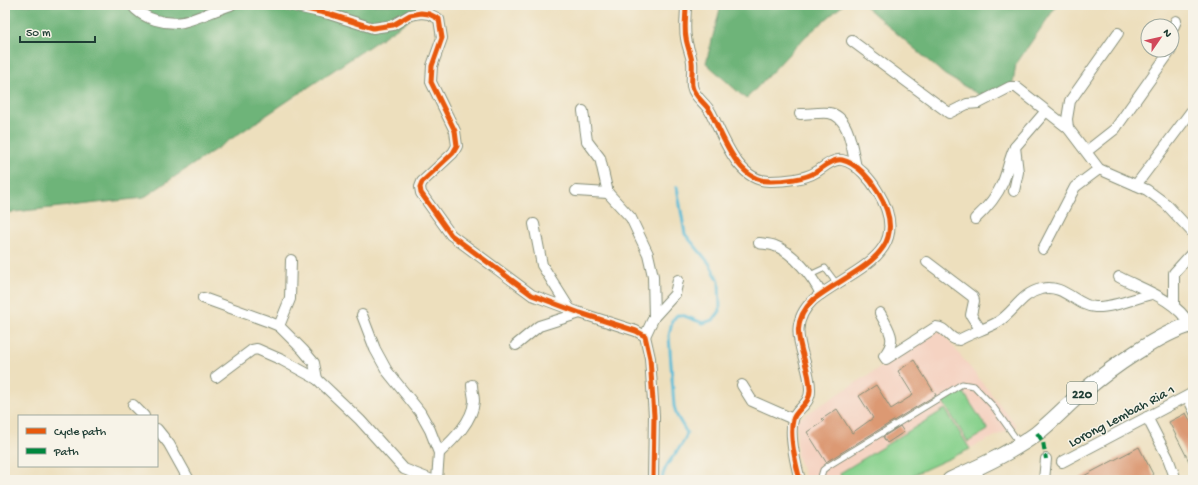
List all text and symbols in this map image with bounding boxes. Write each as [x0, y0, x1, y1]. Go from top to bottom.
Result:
scale bar [20, 18, 95, 44]
north arrow [1140, 18, 1180, 58]
text: 50 m [26, 27, 51, 41]
text: N [1160, 27, 1174, 40]
street label: Lorong Lembah Ria 1 [1066, 382, 1178, 452]
road number: 220 [1067, 382, 1097, 404]
legend [18, 415, 158, 467]
text: Cycle path [54, 426, 107, 440]
text: Path [53, 446, 79, 460]

